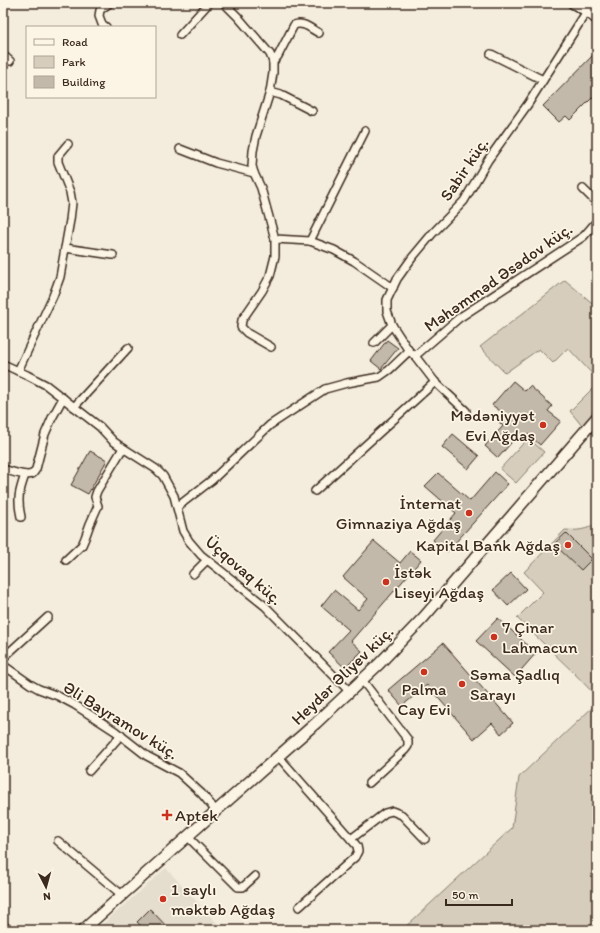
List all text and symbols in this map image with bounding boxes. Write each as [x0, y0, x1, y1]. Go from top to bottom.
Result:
legend [26, 26, 156, 98]
text: Road [62, 35, 88, 49]
text: Park [62, 55, 86, 69]
text: Building [62, 75, 106, 89]
street label: Sabir küç. [436, 133, 492, 205]
street label: Məhəmməd Əsədov küç. [420, 218, 576, 336]
place label: Mədəniyyət Evi Ağdaş [450, 405, 535, 445]
marker: Mədəniyyət Evi Ağdaş [538, 420, 548, 430]
place label: İnternat Gimnaziya Ağdaş [336, 493, 462, 533]
marker: İnternat Gimnaziya Ağdaş [464, 508, 474, 518]
street label: Üçqovaq küç. [201, 531, 287, 609]
place label: Kapital Bank Ağdaş [416, 535, 560, 555]
marker: Kapital Bank Ağdaş [563, 540, 573, 550]
place label: İstək Liseyi Ağdaş [394, 562, 484, 602]
marker: İstək Liseyi Ağdaş [381, 577, 391, 587]
place label: 7 Çinar Lahmacun [502, 617, 578, 657]
street label: Heydər Əliyev küç. [287, 621, 397, 729]
marker: 7 Çinar Lahmacun [489, 632, 499, 642]
place label: Səma Şadlıq Sarayı [470, 664, 560, 704]
marker: Palma Cay Evi [419, 667, 429, 677]
street label: Əli Bayramov küç. [60, 677, 182, 763]
place label: Palma Cay Evi [397, 679, 451, 719]
marker: Səma Şadlıq Sarayı [457, 679, 467, 689]
place label: Aptek [175, 805, 218, 825]
marker: Aptek [162, 810, 172, 820]
north arrow [26, 867, 66, 907]
place label: 1 saylı məktəb Ağdaş [171, 879, 275, 919]
scale bar [446, 881, 512, 907]
text: 50 m [452, 888, 478, 902]
text: N [43, 890, 51, 903]
marker: 1 saylı məktəb Ağdaş [158, 894, 168, 904]

